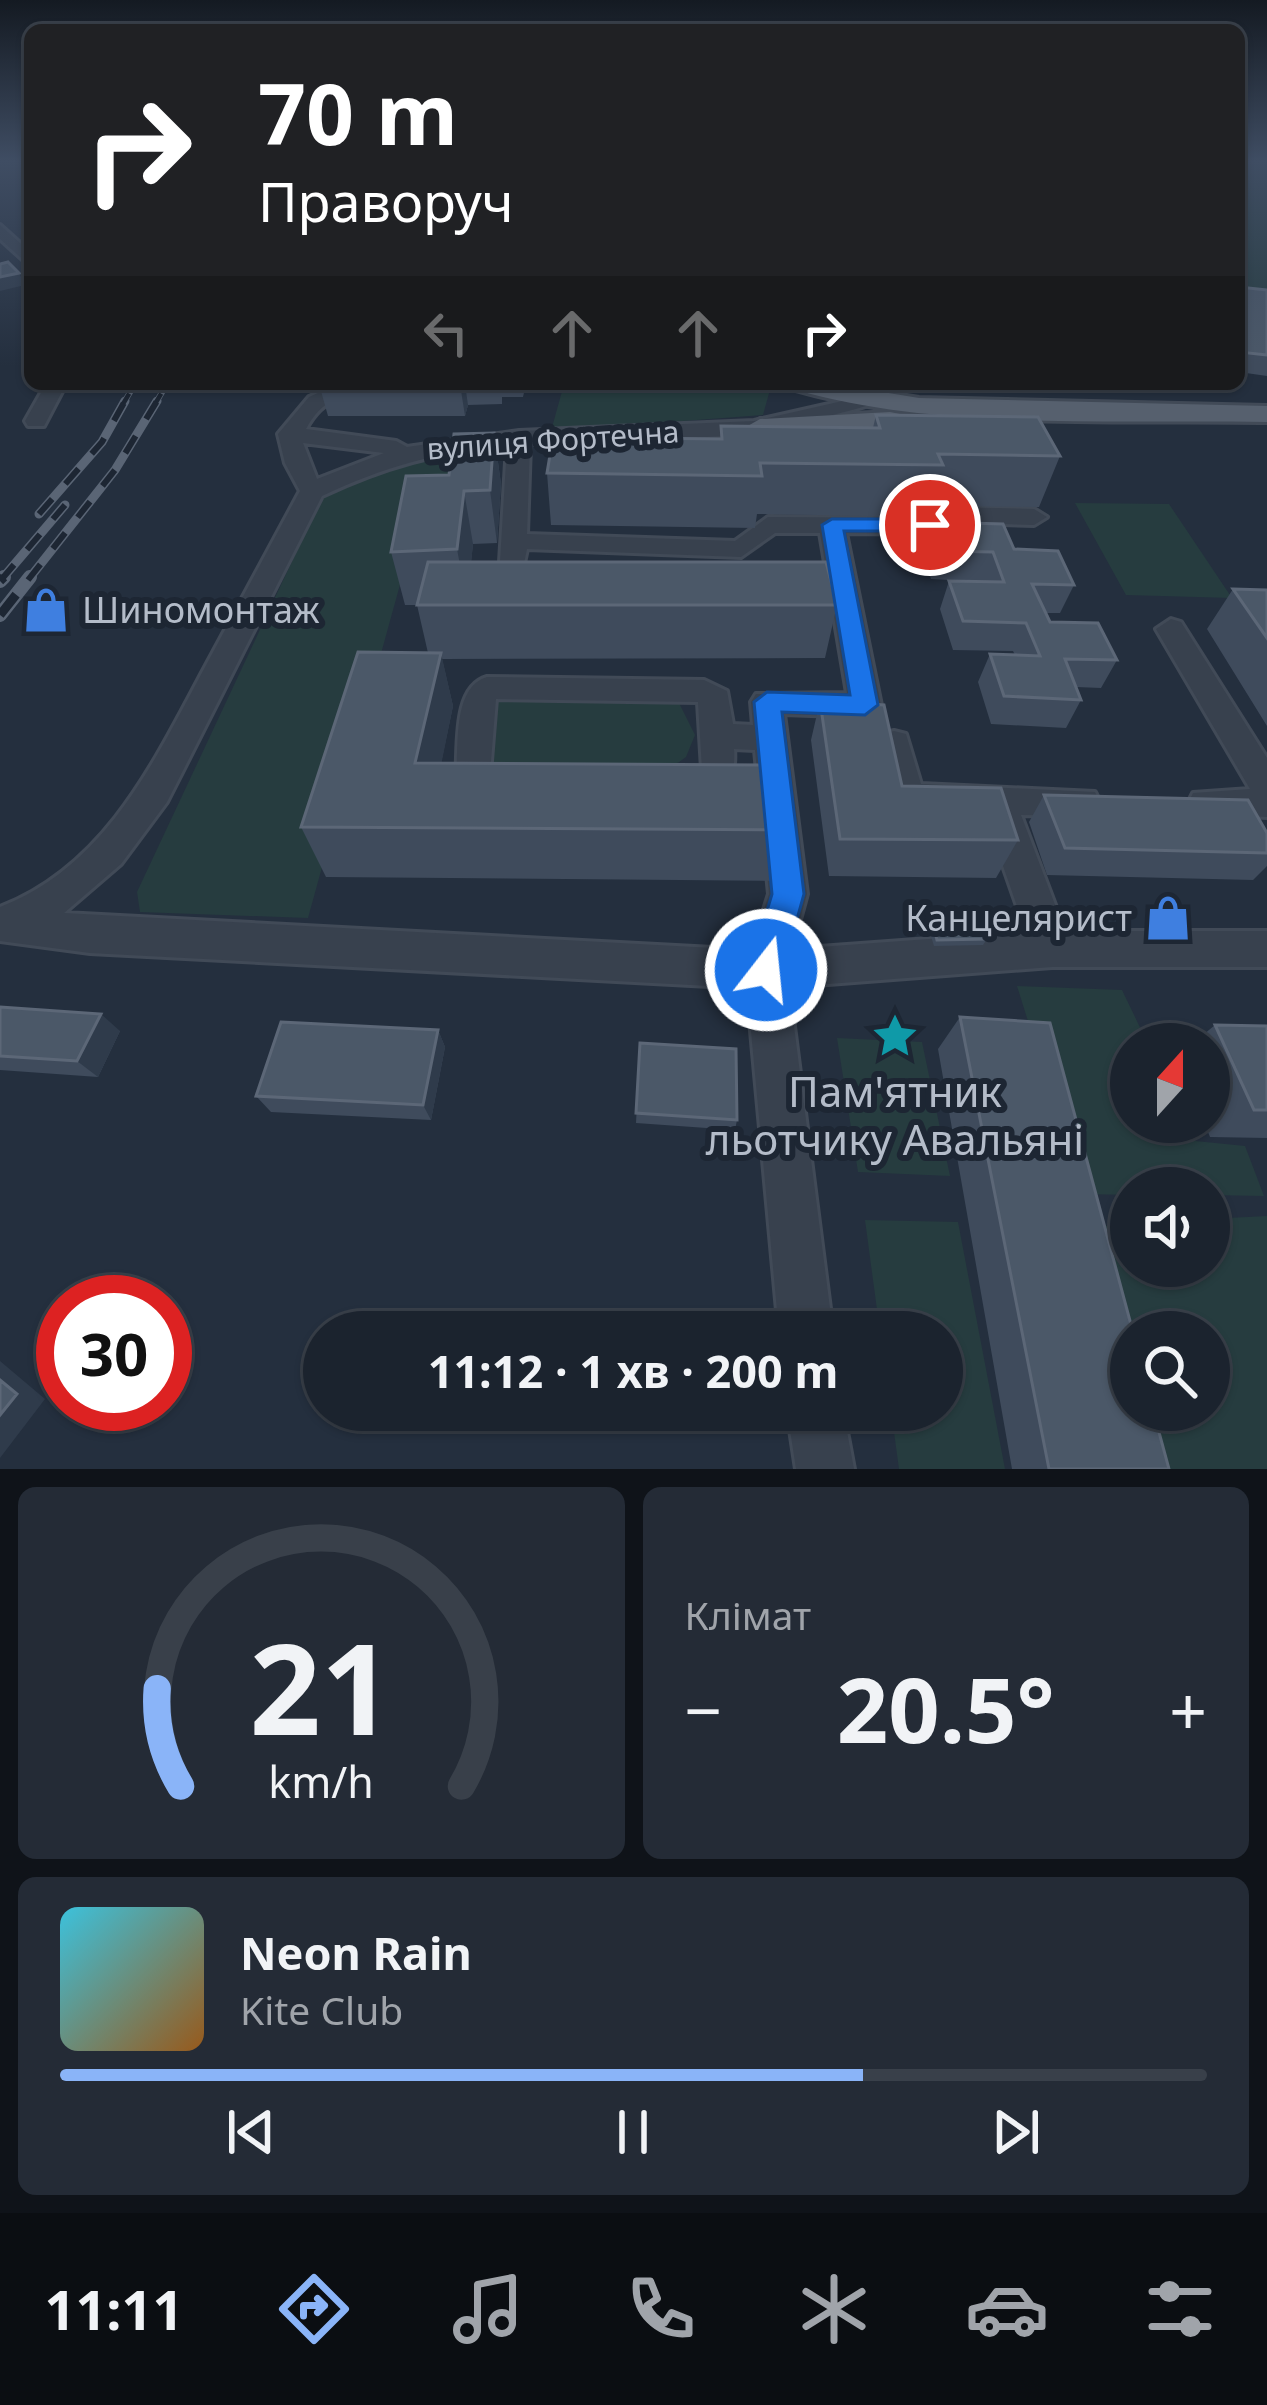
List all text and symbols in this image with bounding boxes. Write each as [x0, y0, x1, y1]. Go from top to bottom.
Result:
text: 70 m [258, 55, 458, 170]
icon: right [60, 72, 216, 228]
text: Праворуч [258, 164, 513, 238]
icon: left [413, 300, 479, 366]
icon: ahead [539, 300, 605, 366]
icon: ahead [665, 300, 731, 366]
icon: right [791, 300, 857, 366]
street label: вулиця Фортечна [425, 410, 681, 469]
pin [879, 474, 981, 576]
icon: arrive [897, 492, 963, 558]
shop icon: Шиномонтаж [21, 585, 71, 635]
place label: Шиномонтаж [82, 585, 320, 634]
place label: Канцелярист [905, 893, 1132, 942]
shop icon: Канцелярист [1143, 893, 1193, 943]
position arrow [703, 907, 829, 1033]
place icon: Пам'ятник льотчику Авальяні [870, 1011, 920, 1061]
north arrow [1110, 1023, 1230, 1143]
map controls [1110, 1023, 1230, 1431]
place label: Пам'ятник льотчику Авальяні [706, 1062, 1084, 1167]
button: sound [1110, 1167, 1230, 1287]
speed limit sign: 30 [36, 1275, 192, 1431]
button: search [1110, 1311, 1230, 1431]
text: 11:12 · 1 хв · 200 m [428, 1340, 838, 1401]
text: Клімат [685, 1588, 811, 1641]
text: 21 [250, 1602, 393, 1772]
text: 20.5° [837, 1647, 1055, 1769]
text: − [685, 1664, 722, 1754]
text: + [1169, 1664, 1207, 1754]
text: km/h [269, 1752, 374, 1811]
text: Neon Rain [240, 1922, 472, 1983]
text: Kite Club [240, 1983, 403, 2036]
icon: previous [218, 2099, 284, 2165]
icon: pause [600, 2099, 666, 2165]
icon: next [983, 2099, 1049, 2165]
icon: directions [272, 2267, 356, 2351]
icon: music [446, 2267, 530, 2351]
icon: phone [619, 2267, 703, 2351]
icon: climate [792, 2267, 876, 2351]
icon: car [965, 2267, 1049, 2351]
icon: filters [1138, 2267, 1222, 2351]
text: 11:11 [45, 2272, 183, 2346]

